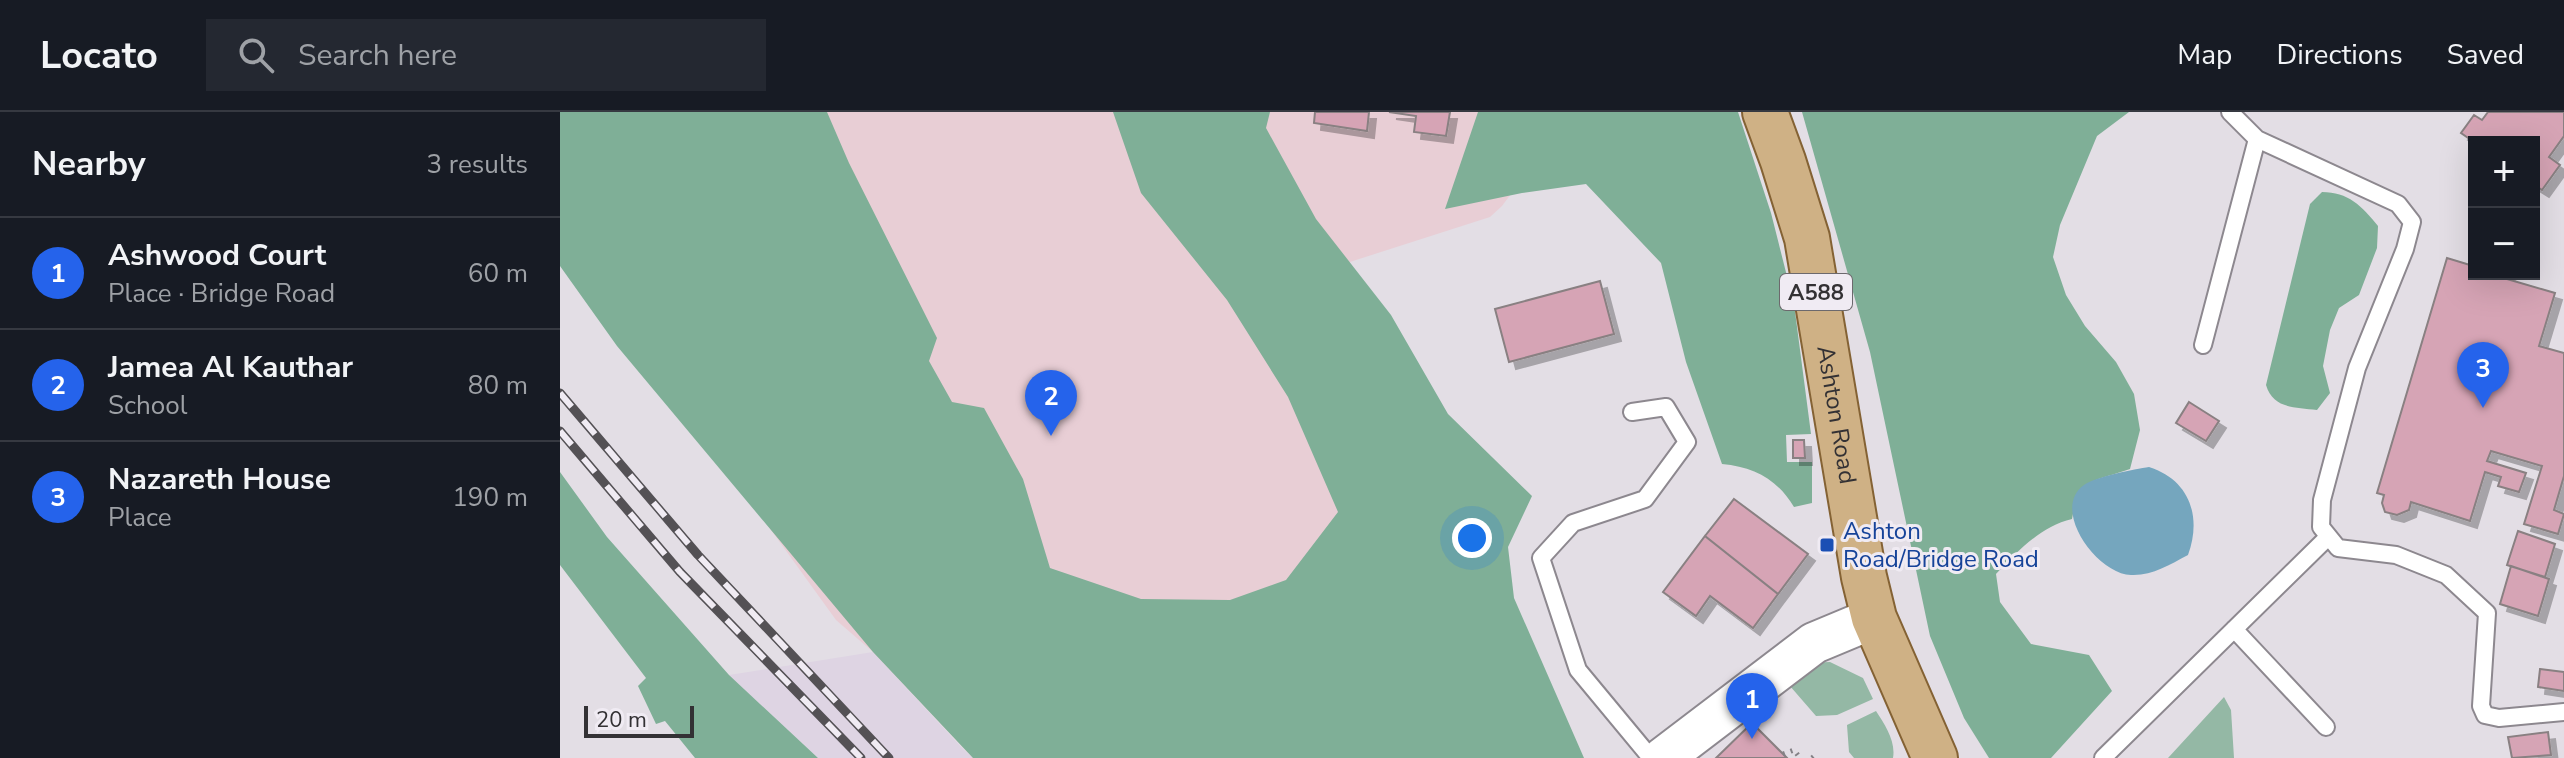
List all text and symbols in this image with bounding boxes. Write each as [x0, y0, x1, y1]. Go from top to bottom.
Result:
search box [206, 19, 766, 91]
text: Locato [40, 30, 158, 81]
icon: search [234, 33, 278, 77]
text: Search here [298, 35, 457, 76]
text: Map [2177, 36, 2232, 74]
text: Directions [2276, 36, 2403, 74]
text: Saved [2447, 36, 2524, 74]
map controls [2468, 136, 2540, 280]
button: + [2468, 136, 2540, 208]
text: Nearby [32, 141, 146, 187]
text: 3 results [427, 147, 528, 182]
button: − [2468, 208, 2540, 280]
text: Ashwood Court [108, 235, 326, 276]
text: 1 [50, 256, 66, 291]
text: 60 m [468, 256, 528, 291]
road number: A588 [1780, 274, 1852, 310]
text: Place · Bridge Road [108, 276, 335, 311]
pin: 3 [2457, 342, 2509, 408]
street label: Ashton Road [1809, 343, 1864, 486]
text: Jamea Al Kauthar [108, 347, 353, 388]
text: 2 [50, 368, 66, 403]
text: 80 m [468, 368, 528, 403]
pin: 2 [1025, 370, 1077, 436]
text: School [108, 388, 187, 423]
text: Nazareth House [108, 459, 331, 500]
text: 3 [50, 480, 66, 515]
text: 190 m [452, 480, 528, 515]
text: Place [108, 500, 172, 535]
place label: Ashton Road/Bridge Road [1843, 515, 2039, 575]
your location [1452, 518, 1492, 558]
marker: Ashton Road/Bridge Road [1818, 536, 1836, 554]
pin: 1 [1726, 673, 1778, 739]
scale bar [584, 702, 694, 738]
text: 20 m [596, 705, 647, 735]

